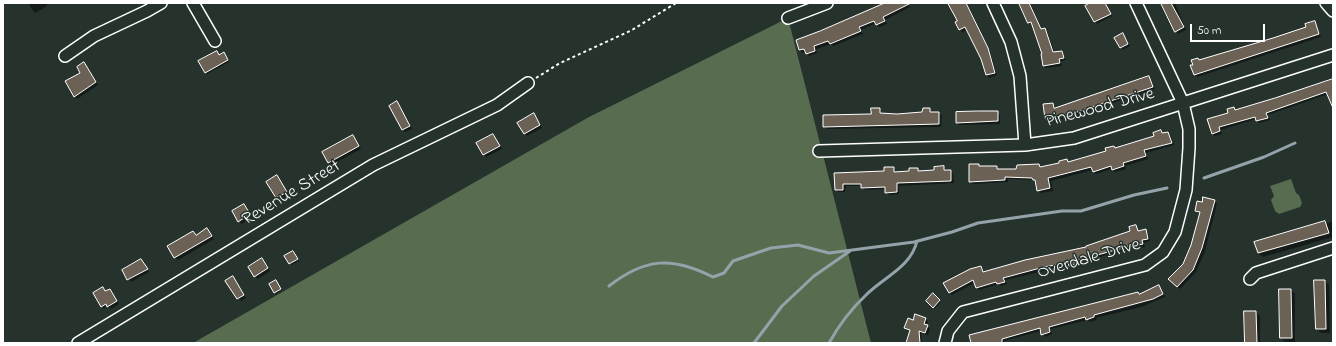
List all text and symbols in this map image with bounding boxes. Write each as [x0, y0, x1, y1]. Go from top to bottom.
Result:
scale bar [1192, 16, 1267, 42]
text: 50 m [1197, 22, 1221, 40]
street label: Pinewood Drive [1043, 84, 1157, 134]
street label: Revenue Street [239, 156, 345, 232]
street label: Overdale Drive [1035, 235, 1143, 285]

